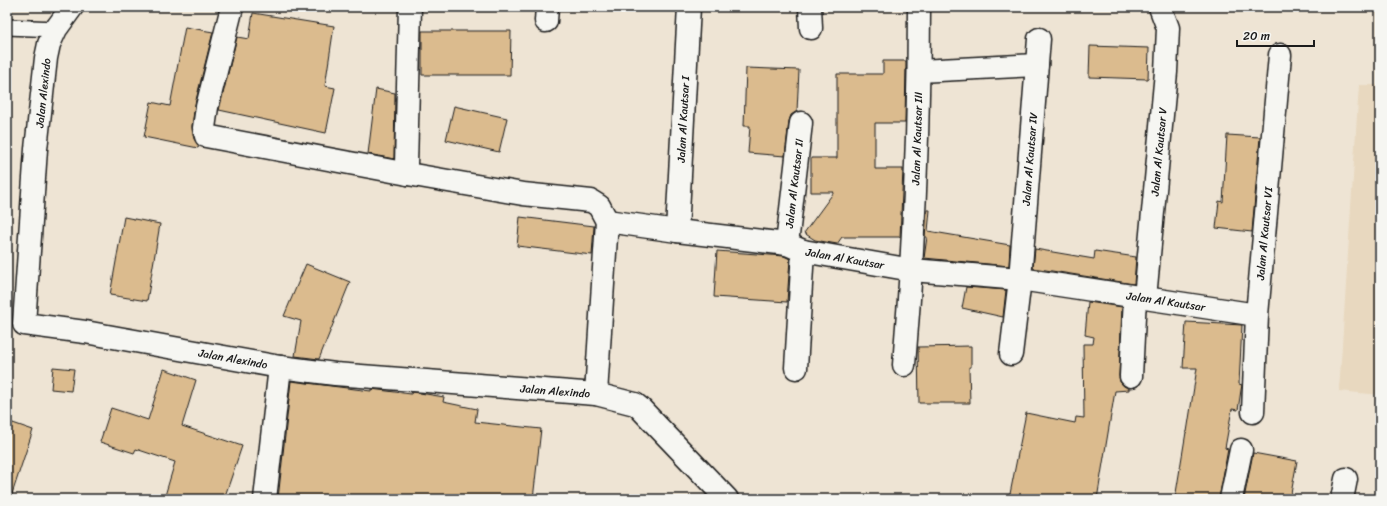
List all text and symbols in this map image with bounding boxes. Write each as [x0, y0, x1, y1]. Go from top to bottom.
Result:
scale bar [1237, 22, 1314, 48]
text: 20 m [1243, 25, 1270, 47]
street label: Jalan Alexindo [30, 57, 57, 130]
street label: Jalan Al Kautsar I [672, 75, 695, 164]
street label: Jalan Al Kautsar III [906, 91, 928, 187]
street label: Jalan Al Kautsar V [1145, 106, 1173, 198]
street label: Jalan Al Kautsar IV [1017, 111, 1043, 207]
street label: Jalan Al Kautsar II [780, 137, 809, 230]
street label: Jalan Al Kautsar VI [1251, 186, 1278, 282]
street label: Jalan Al Kautsar [803, 242, 886, 275]
street label: Jalan Al Kautsar [1124, 286, 1207, 317]
street label: Jalan Alexindo [196, 343, 269, 375]
street label: Jalan Alexindo [519, 379, 591, 404]

